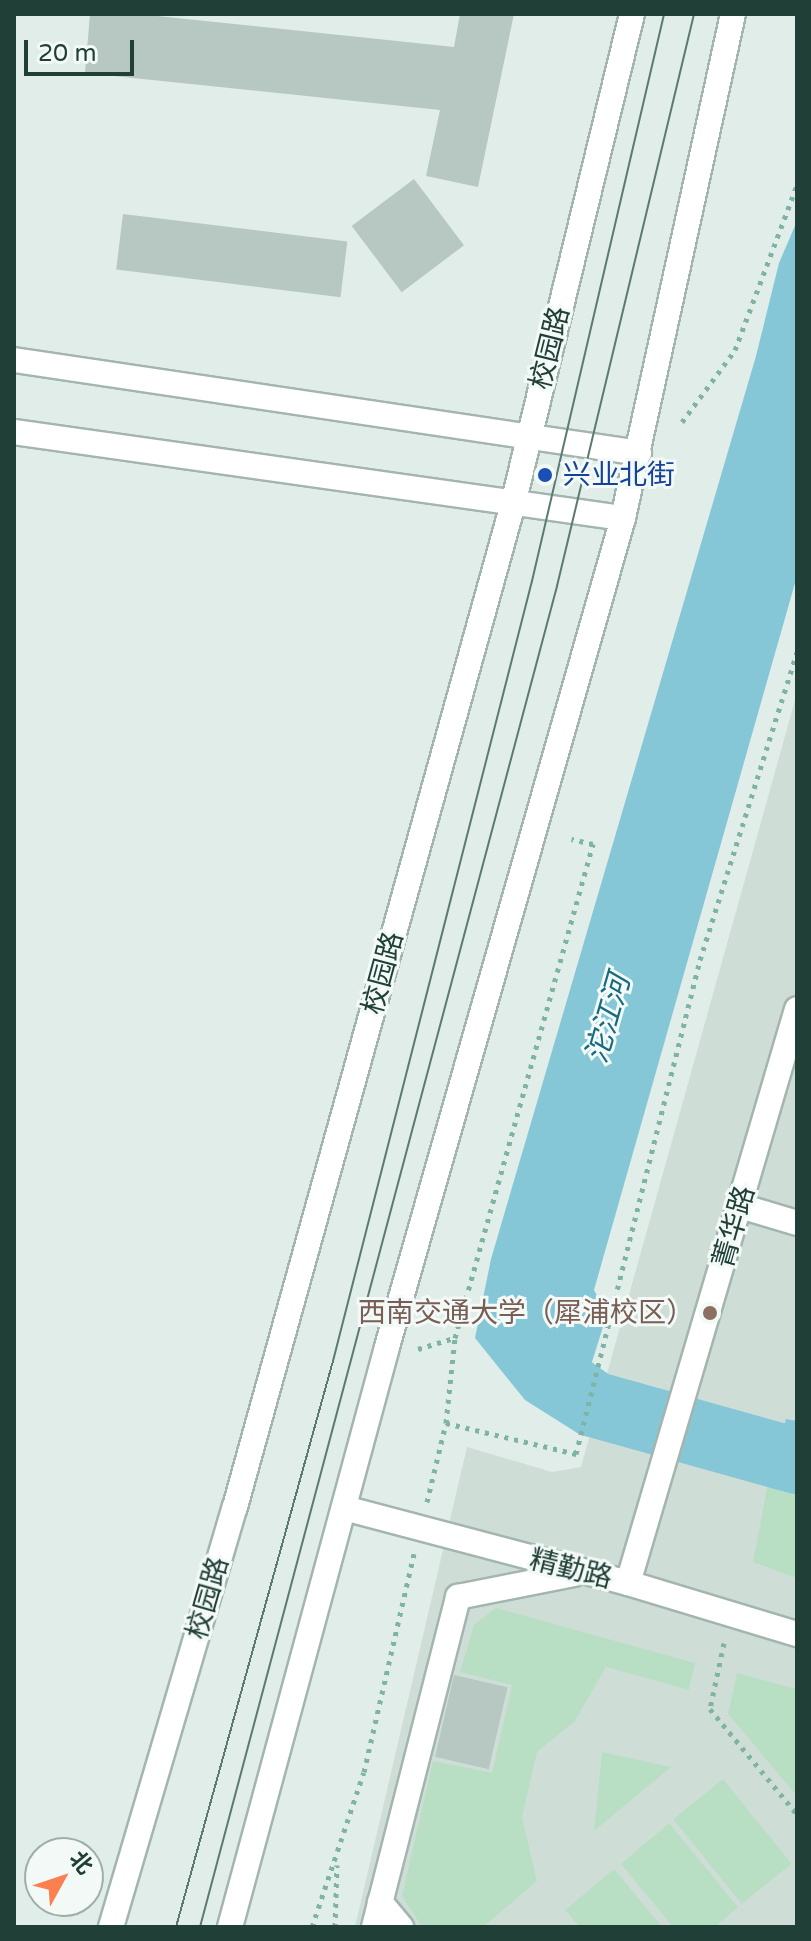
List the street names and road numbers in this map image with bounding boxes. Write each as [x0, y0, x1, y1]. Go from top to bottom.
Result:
street label: 校园路 [524, 303, 576, 393]
street label: 校园路 [356, 928, 410, 1018]
street label: 菁华路 [706, 1182, 762, 1272]
street label: 精勤路 [526, 1543, 616, 1595]
street label: 校园路 [180, 1553, 236, 1643]

